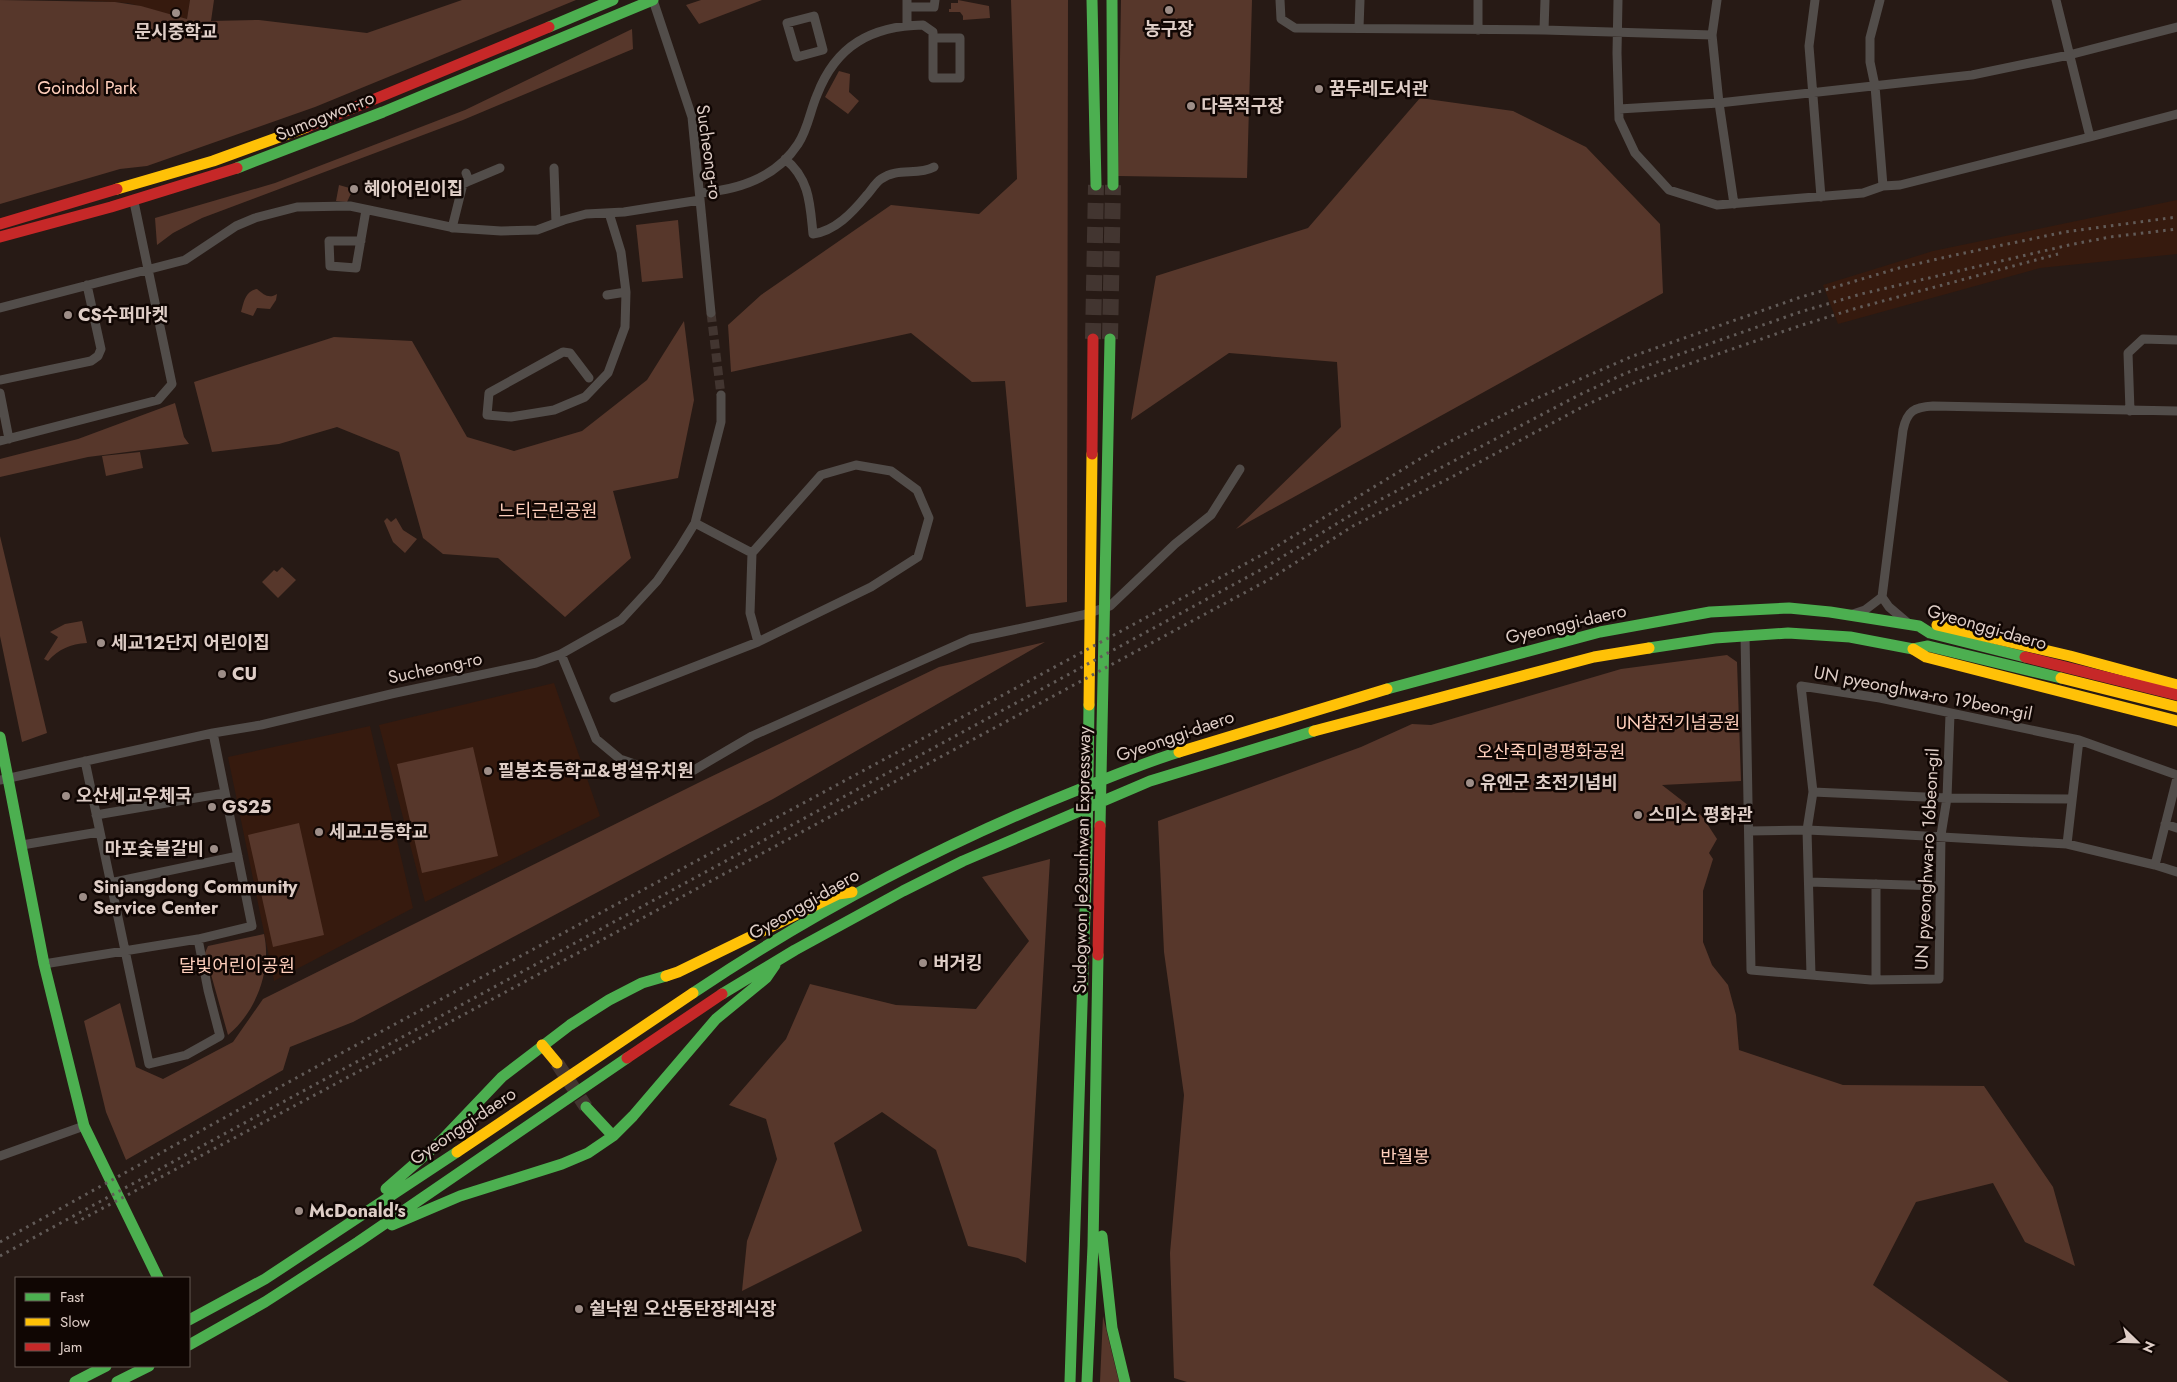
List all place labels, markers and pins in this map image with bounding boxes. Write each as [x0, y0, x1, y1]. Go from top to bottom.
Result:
marker: 농구장 [1163, 4, 1175, 16]
marker: 문시중학교 [170, 7, 182, 19]
place label: 농구장 [1144, 16, 1194, 42]
place label: 문시중학교 [135, 19, 217, 45]
place label: 꿈두레도서관 [1329, 76, 1429, 102]
marker: 꿈두레도서관 [1313, 83, 1325, 95]
place label: 다목적구장 [1201, 93, 1284, 119]
marker: 다목적구장 [1185, 100, 1197, 112]
place label: 혜아어린이집 [364, 176, 463, 202]
marker: 혜아어린이집 [348, 183, 360, 195]
place label: CS수퍼마켓 [78, 302, 168, 328]
marker: CS수퍼마켓 [62, 309, 74, 321]
place label: 세교12단지 어린이집 [111, 630, 270, 656]
marker: 세교12단지 어린이집 [95, 637, 107, 649]
place label: CU [232, 661, 257, 687]
marker: CU [216, 668, 228, 680]
place label: 필봉초등학교&병설유치원 [498, 758, 694, 784]
marker: 필봉초등학교&병설유치원 [482, 765, 494, 777]
place label: 유엔군 초전기념비 [1480, 770, 1618, 796]
marker: 유엔군 초전기념비 [1464, 777, 1476, 789]
place label: 오산세교우체국 [76, 783, 192, 809]
marker: 오산세교우체국 [60, 790, 72, 802]
place label: GS25 [222, 794, 271, 820]
marker: GS25 [206, 801, 218, 813]
place label: 스미스 평화관 [1648, 802, 1753, 828]
marker: 스미스 평화관 [1632, 809, 1644, 821]
place label: 세교고등학교 [329, 819, 428, 845]
marker: 세교고등학교 [313, 826, 325, 838]
place label: 마포숯불갈비 [105, 836, 204, 862]
marker: 마포숯불갈비 [208, 843, 220, 855]
place label: Sinjangdong Community Service Center [93, 874, 298, 921]
marker: Sinjangdong Community Service Center [77, 891, 89, 903]
place label: 버거킹 [933, 950, 983, 976]
marker: 버거킹 [917, 957, 929, 969]
place label: McDonald's [309, 1198, 406, 1224]
marker: McDonald's [293, 1205, 305, 1217]
place label: 쉴낙원 오산동탄장례식장 [589, 1296, 777, 1322]
marker: 쉴낙원 오산동탄장례식장 [573, 1303, 585, 1315]

